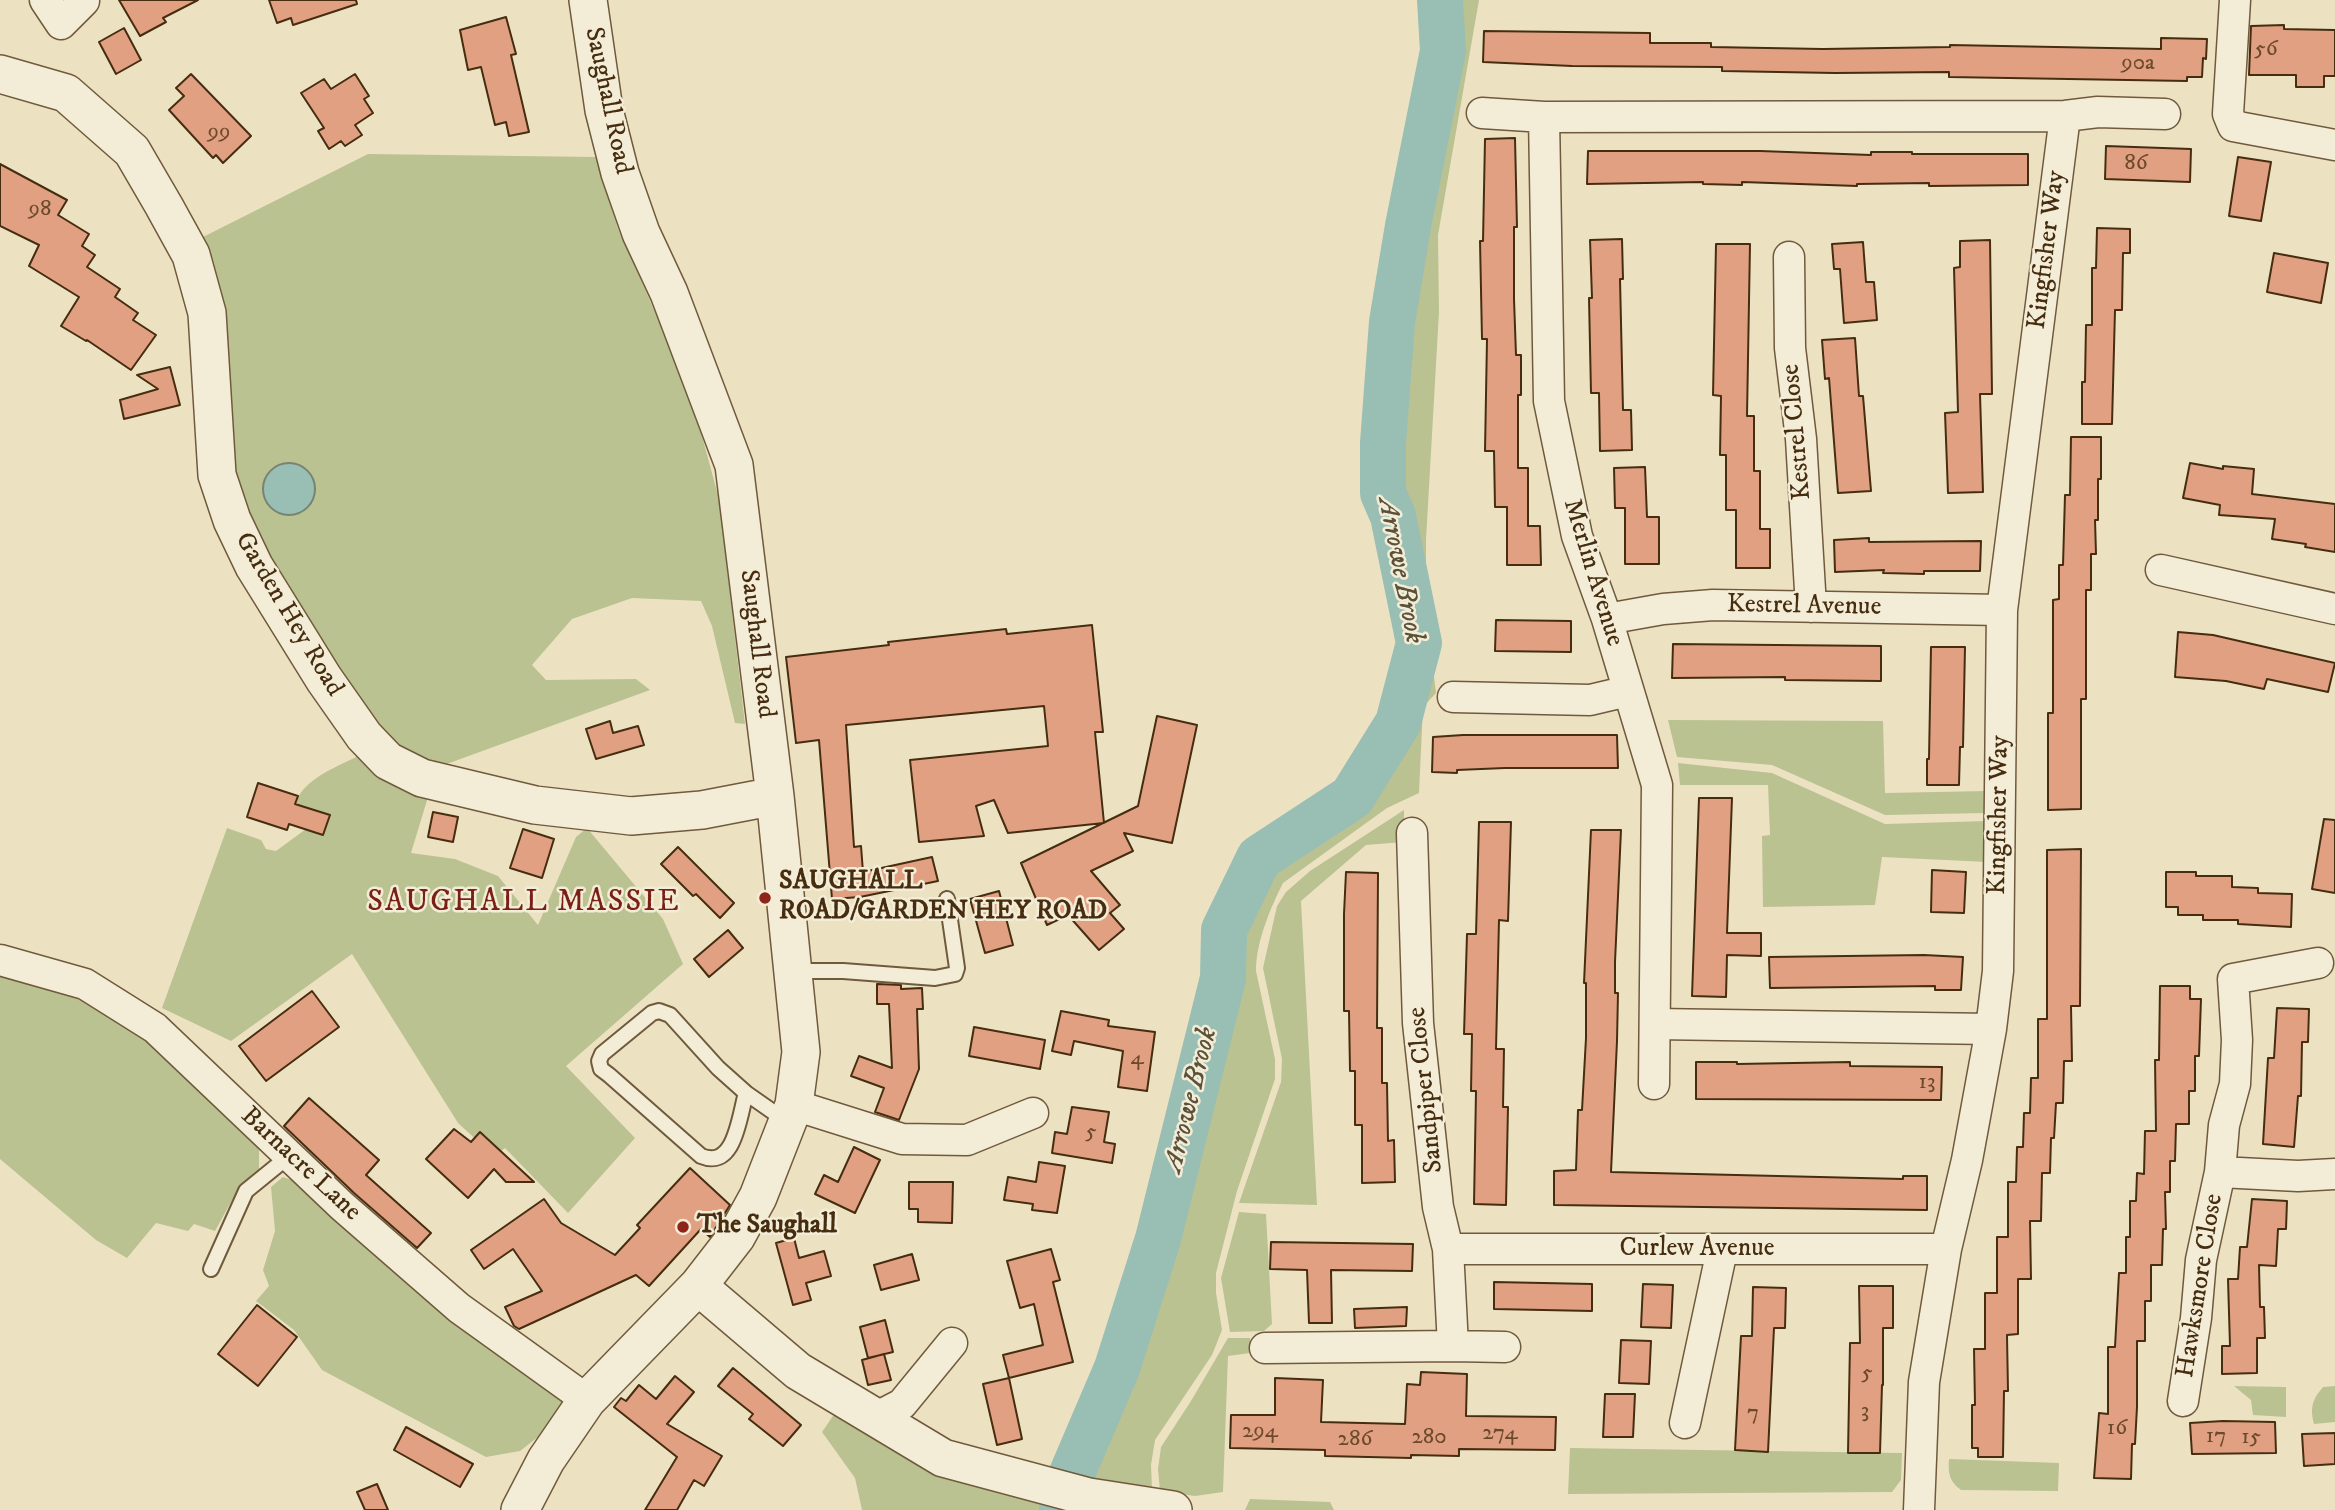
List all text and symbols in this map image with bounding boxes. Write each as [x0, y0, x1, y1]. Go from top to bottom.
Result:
street label: Saughall Road [576, 25, 638, 177]
house number: 56 [2254, 36, 2278, 64]
house number: 90a [2121, 50, 2155, 78]
house number: 99 [208, 119, 230, 147]
house number: 86 [2124, 150, 2148, 178]
street label: Kingfisher Way [2023, 169, 2073, 331]
house number: 98 [29, 196, 51, 224]
street label: Kestrel Close [1777, 363, 1819, 501]
water label: Arrowe Brook [1368, 495, 1430, 647]
street label: Merlin Avenue [1555, 496, 1629, 650]
street label: Garden Hey Road [227, 527, 349, 703]
street label: Saughall Road [731, 568, 781, 720]
street label: Kestrel Avenue [1726, 590, 1882, 624]
street label: Kingfisher Way [1983, 735, 2017, 895]
place label: SAUGHALL ROAD/GARDEN HEY ROAD [779, 867, 1107, 928]
district label: SAUGHALL MASSIE [369, 886, 679, 922]
marker: SAUGHALL ROAD/GARDEN HEY ROAD [757, 890, 773, 906]
street label: Sandpiper Close [1403, 1005, 1451, 1175]
water label: Arrowe Brook [1158, 1024, 1226, 1176]
house number: 4 [1130, 1045, 1144, 1073]
house number: 13 [1918, 1069, 1936, 1097]
street label: Barnacre Lane [233, 1101, 367, 1229]
house number: 5 [1085, 1119, 1097, 1147]
street label: Hawksmore Close [2171, 1192, 2231, 1380]
place label: The Saughall [697, 1211, 837, 1243]
marker: The Saughall [675, 1219, 691, 1235]
street label: Curlew Avenue [1620, 1234, 1774, 1266]
house number: 5 [1861, 1360, 1873, 1388]
house number: 3 [1861, 1398, 1869, 1426]
house number: 7 [1747, 1400, 1759, 1428]
house number: 16 [2107, 1415, 2127, 1443]
house number: 294 [1242, 1418, 1278, 1446]
house number: 274 [1482, 1420, 1518, 1448]
house number: 17 [2206, 1423, 2226, 1451]
house number: 280 [1411, 1424, 1447, 1452]
house number: 15 [2241, 1424, 2261, 1452]
house number: 286 [1338, 1426, 1372, 1454]

